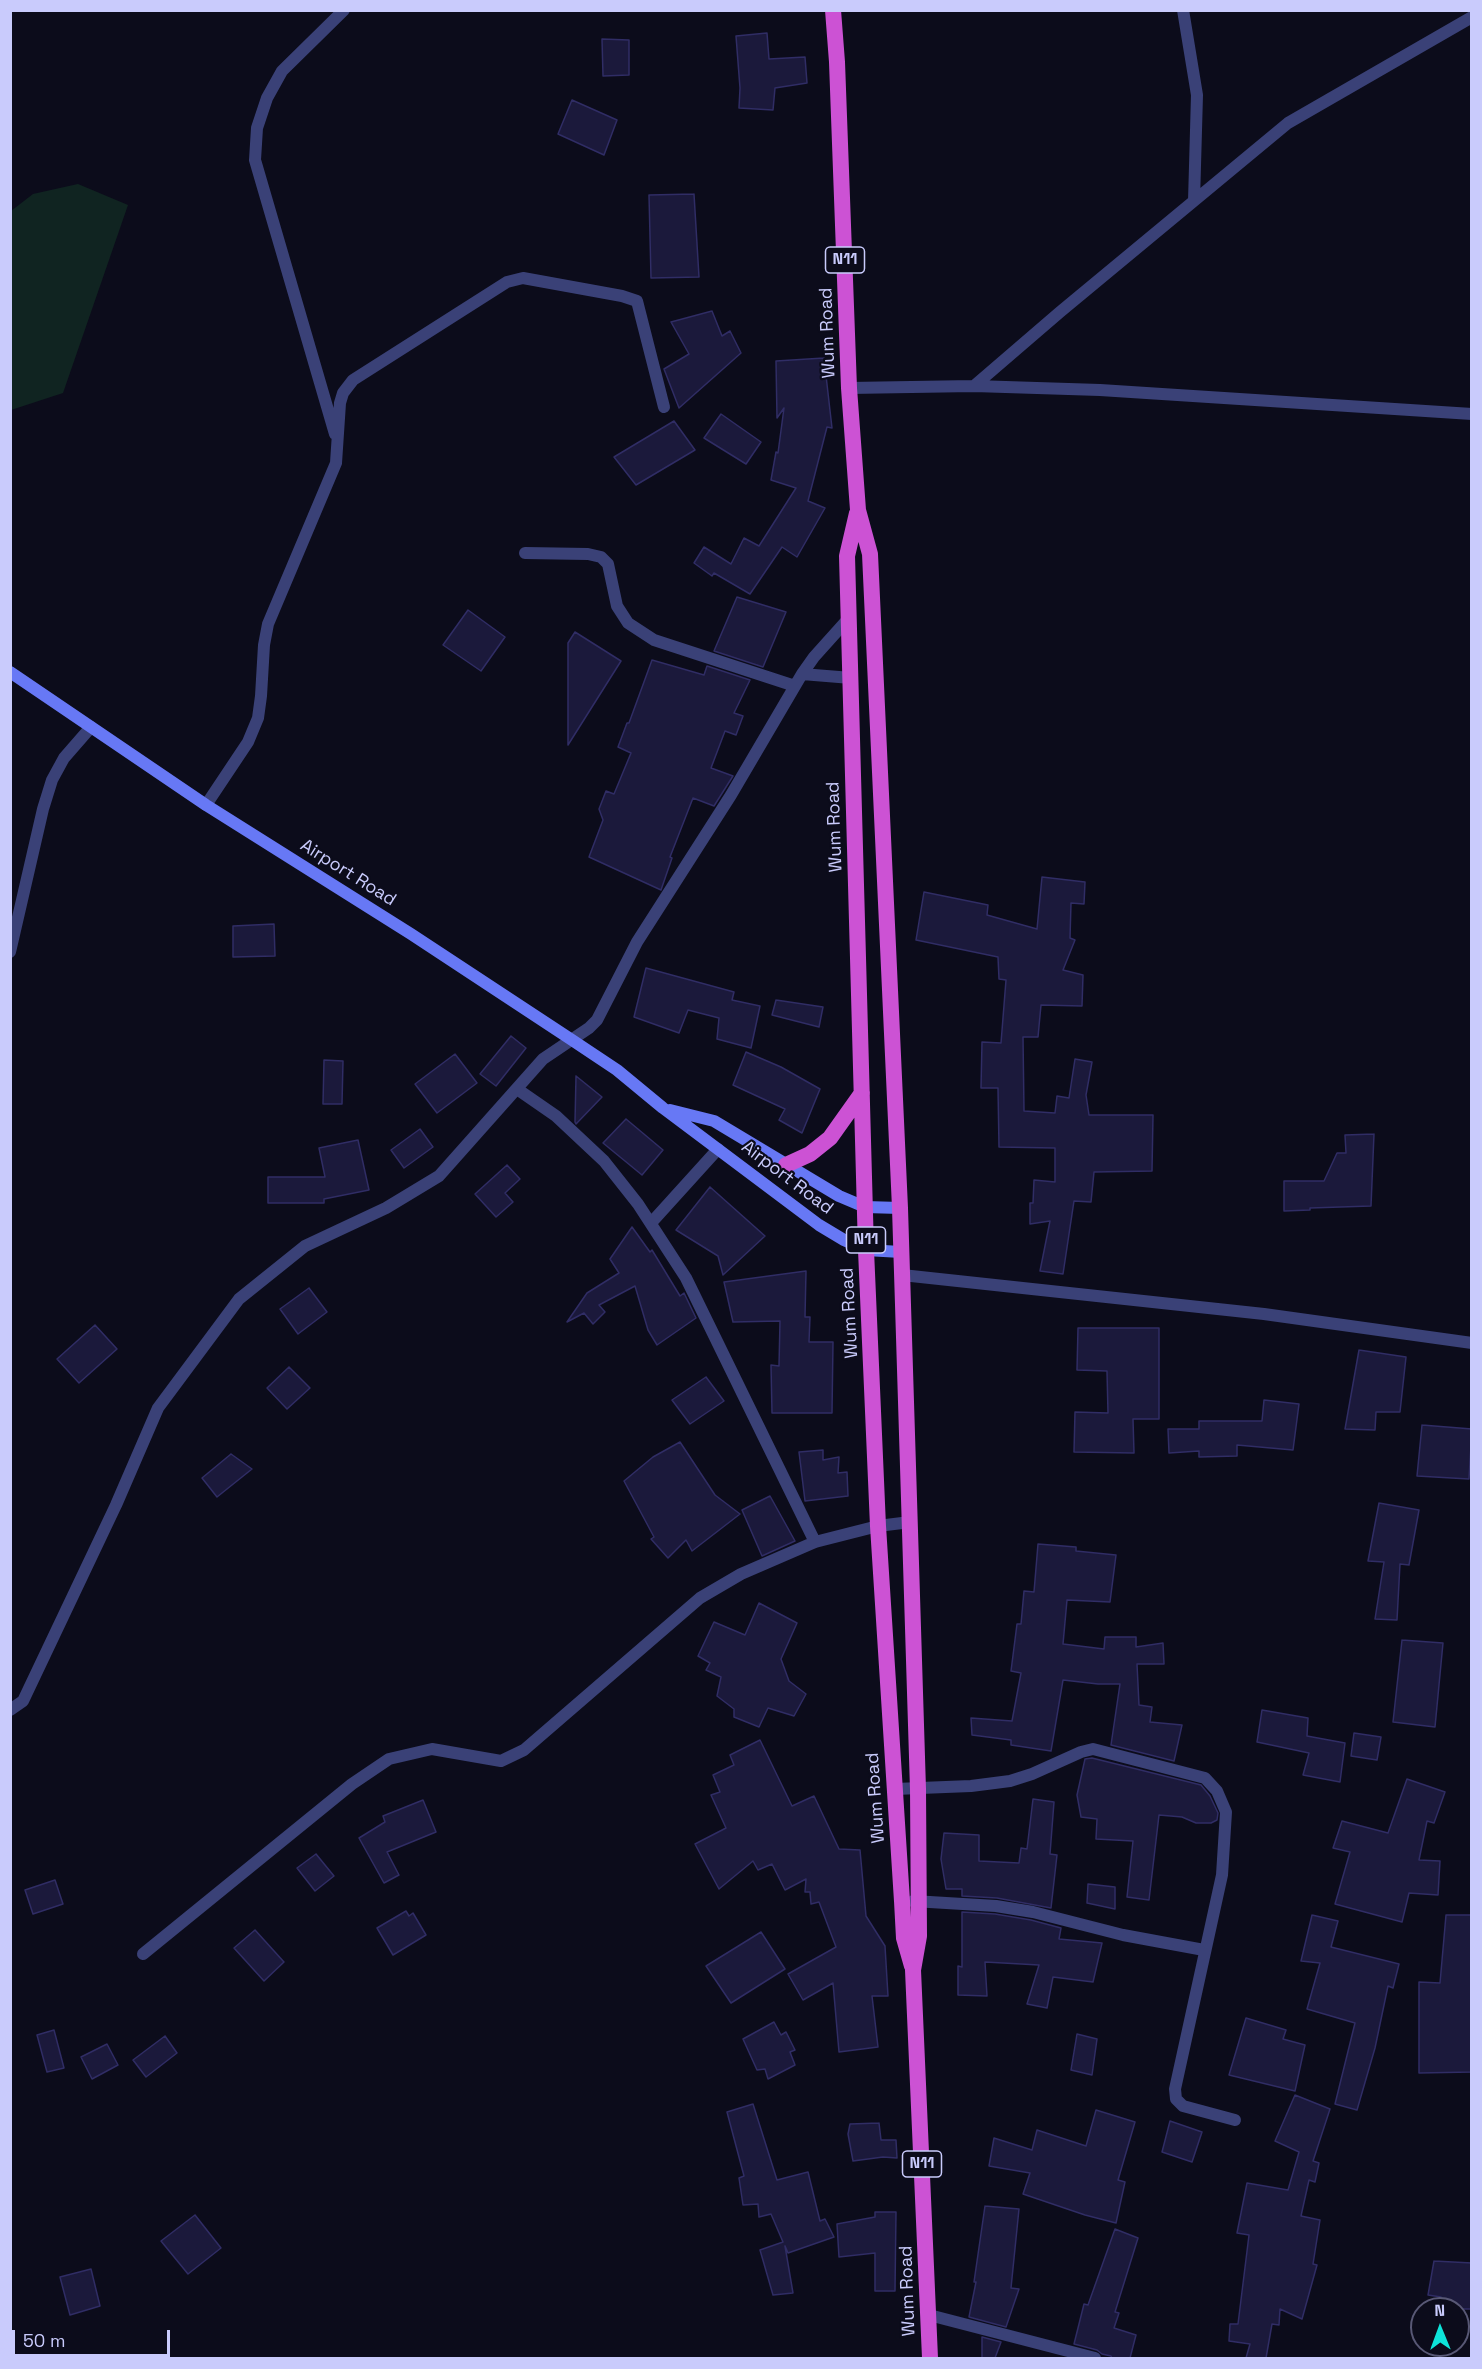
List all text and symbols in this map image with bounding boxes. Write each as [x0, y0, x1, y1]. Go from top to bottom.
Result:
road number: N11 [826, 247, 864, 273]
street label: Wum Road [816, 287, 840, 379]
street label: Wum Road [823, 781, 847, 873]
street label: Airport Road [296, 835, 400, 911]
street label: Airport Road [737, 1137, 837, 1219]
road number: N11 [846, 1227, 886, 1253]
street label: Wum Road [837, 1267, 863, 1359]
street label: Wum Road [862, 1752, 890, 1844]
road number: N11 [902, 2151, 942, 2177]
street label: Wum Road [896, 2245, 920, 2337]
north arrow [1410, 2297, 1470, 2357]
text: N [1434, 2300, 1445, 2321]
scale bar [15, 2318, 172, 2356]
text: 50 m [23, 2329, 65, 2352]

